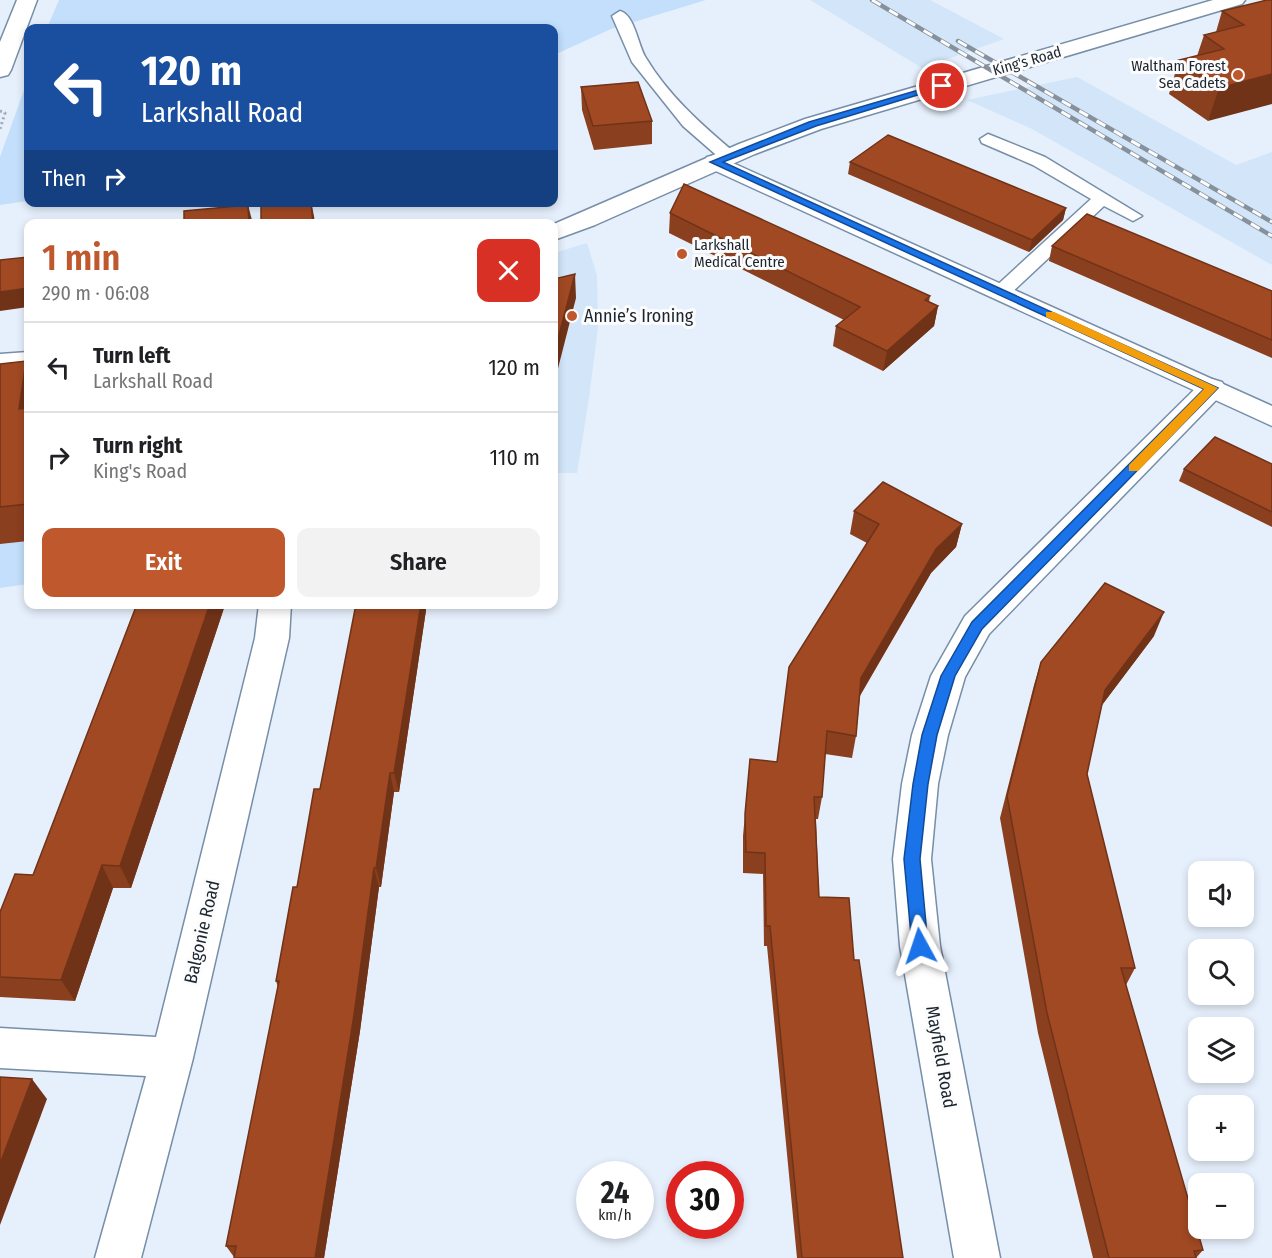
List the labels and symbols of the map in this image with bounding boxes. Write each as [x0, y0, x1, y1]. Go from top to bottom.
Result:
street label: King's Road [991, 43, 1063, 79]
place label: Waltham Forest Sea Cadets [1131, 57, 1226, 92]
pin [916, 60, 967, 111]
marker: Waltham Forest Sea Cadets [1231, 68, 1245, 82]
place label: Larkshall Medical Centre [694, 236, 785, 271]
marker: Larkshall Medical Centre [675, 247, 689, 261]
place label: Annie’s Ironing [584, 305, 694, 327]
marker: Annie’s Ironing [565, 309, 579, 323]
street label: Balgonie Road [179, 878, 225, 986]
position arrow [888, 914, 952, 978]
street label: Mayfield Road [921, 1004, 961, 1110]
speed limit sign: 30 [666, 1161, 744, 1239]

